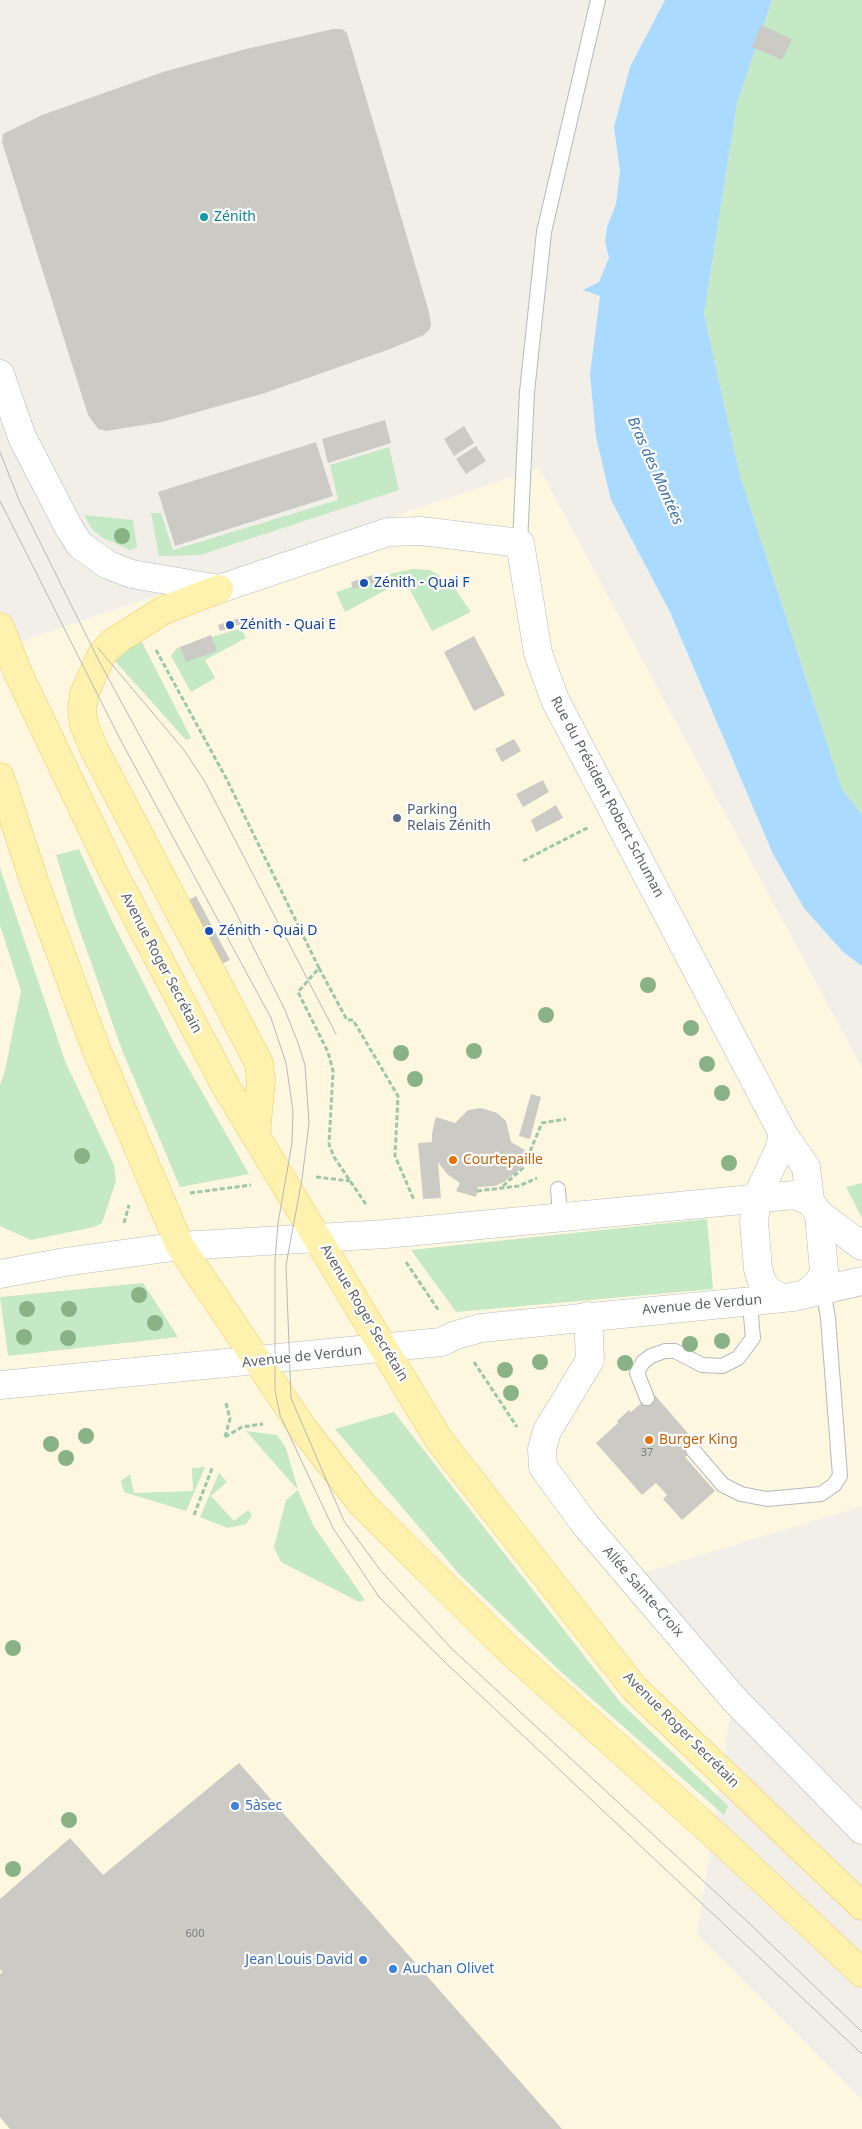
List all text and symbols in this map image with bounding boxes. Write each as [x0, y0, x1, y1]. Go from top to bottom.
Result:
place label: Zénith [214, 209, 256, 225]
marker: Zénith [198, 211, 210, 223]
water label: Bras des Montées [623, 414, 687, 528]
place label: Zénith - Quai F [374, 575, 470, 591]
marker: Zénith - Quai F [358, 577, 370, 589]
place label: Zénith - Quai E [240, 617, 336, 633]
marker: Zénith - Quai E [224, 619, 236, 631]
street label: Rue du Président Robert Schuman [547, 694, 667, 900]
place label: Parking Relais Zénith [407, 802, 491, 834]
marker: Parking Relais Zénith [391, 812, 403, 824]
street label: Avenue Roger Secrétain [117, 890, 205, 1036]
place label: Zénith - Quai D [219, 923, 318, 939]
marker: Zénith - Quai D [203, 925, 215, 937]
place label: Courtepaille [463, 1152, 543, 1168]
marker: Courtepaille [447, 1154, 459, 1166]
street label: Avenue Roger Secrétain [316, 1241, 412, 1385]
street label: Avenue de Verdun [641, 1291, 763, 1319]
street label: Avenue de Verdun [241, 1342, 363, 1372]
place label: Burger King [659, 1432, 738, 1448]
marker: Burger King [643, 1434, 655, 1446]
house number: 37 [641, 1446, 653, 1460]
street label: Allée Sainte-Croix [599, 1543, 687, 1641]
street label: Avenue Roger Secrétain [620, 1669, 742, 1791]
place label: 5àsec [245, 1798, 282, 1814]
marker: 5àsec [229, 1800, 241, 1812]
house number: 600 [186, 1927, 204, 1941]
place label: Jean Louis David [245, 1952, 353, 1968]
marker: Jean Louis David [357, 1954, 369, 1966]
place label: Auchan Olivet [403, 1961, 494, 1977]
marker: Auchan Olivet [387, 1963, 399, 1975]

